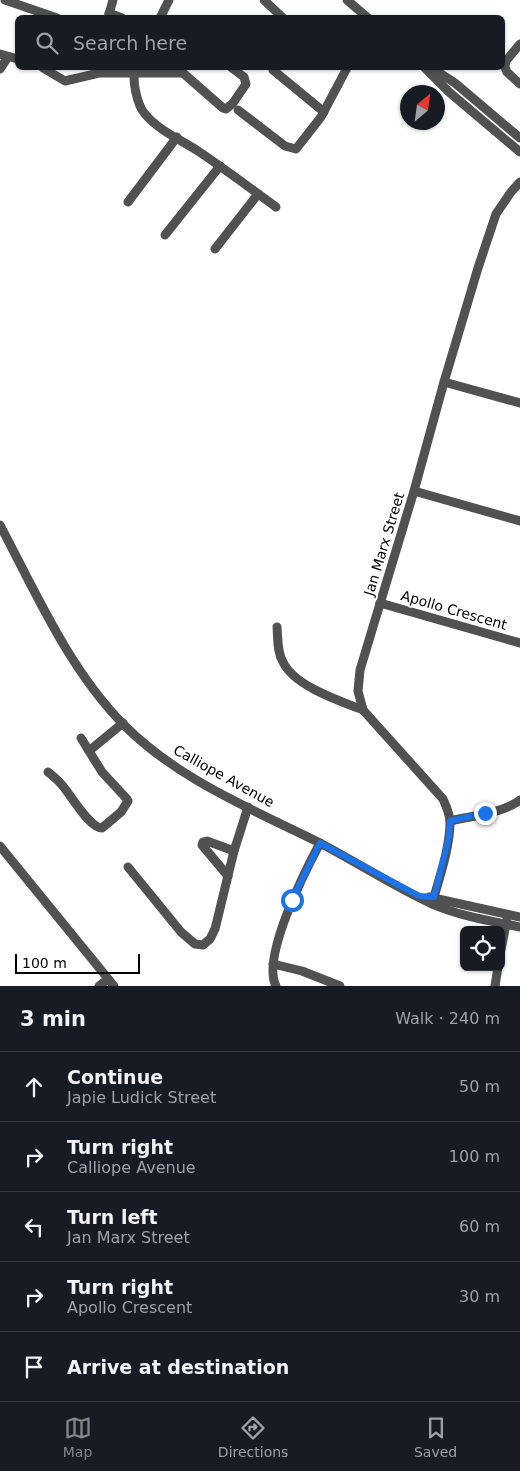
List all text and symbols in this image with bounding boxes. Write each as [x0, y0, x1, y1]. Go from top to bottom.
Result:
search box [15, 15, 505, 70]
icon: search [33, 29, 61, 57]
text: Search here [73, 32, 187, 54]
north arrow [400, 85, 445, 130]
street label: Jan Marx Street [360, 490, 407, 599]
street label: Apollo Crescent [399, 587, 509, 633]
street label: Calliope Avenue [171, 742, 277, 810]
route end [474, 802, 497, 825]
route start [281, 889, 304, 912]
map controls [460, 926, 505, 971]
button: locate [460, 926, 505, 971]
scale bar [15, 951, 140, 974]
text: 100 m [22, 955, 67, 971]
text: 3 min [20, 1007, 86, 1031]
text: Walk · 240 m [395, 1009, 500, 1028]
text: Continue [67, 1066, 163, 1088]
icon: ahead [20, 1073, 48, 1101]
text: 50 m [459, 1077, 500, 1096]
text: Japie Ludick Street [67, 1088, 216, 1107]
text: Turn right [67, 1136, 173, 1158]
icon: right [20, 1143, 48, 1171]
text: 100 m [449, 1147, 500, 1166]
text: Calliope Avenue [67, 1158, 196, 1177]
text: Turn left [67, 1206, 158, 1228]
icon: left [20, 1213, 48, 1241]
text: 60 m [459, 1217, 500, 1236]
text: Jan Marx Street [67, 1228, 190, 1247]
text: Turn right [67, 1276, 173, 1298]
icon: right [20, 1283, 48, 1311]
text: 30 m [459, 1287, 500, 1306]
text: Apollo Crescent [67, 1298, 192, 1317]
icon: arrive [20, 1353, 48, 1381]
text: Arrive at destination [67, 1356, 289, 1378]
tab: Map [63, 1414, 92, 1460]
tab: Directions [218, 1414, 288, 1460]
tab: Saved [414, 1414, 457, 1460]

